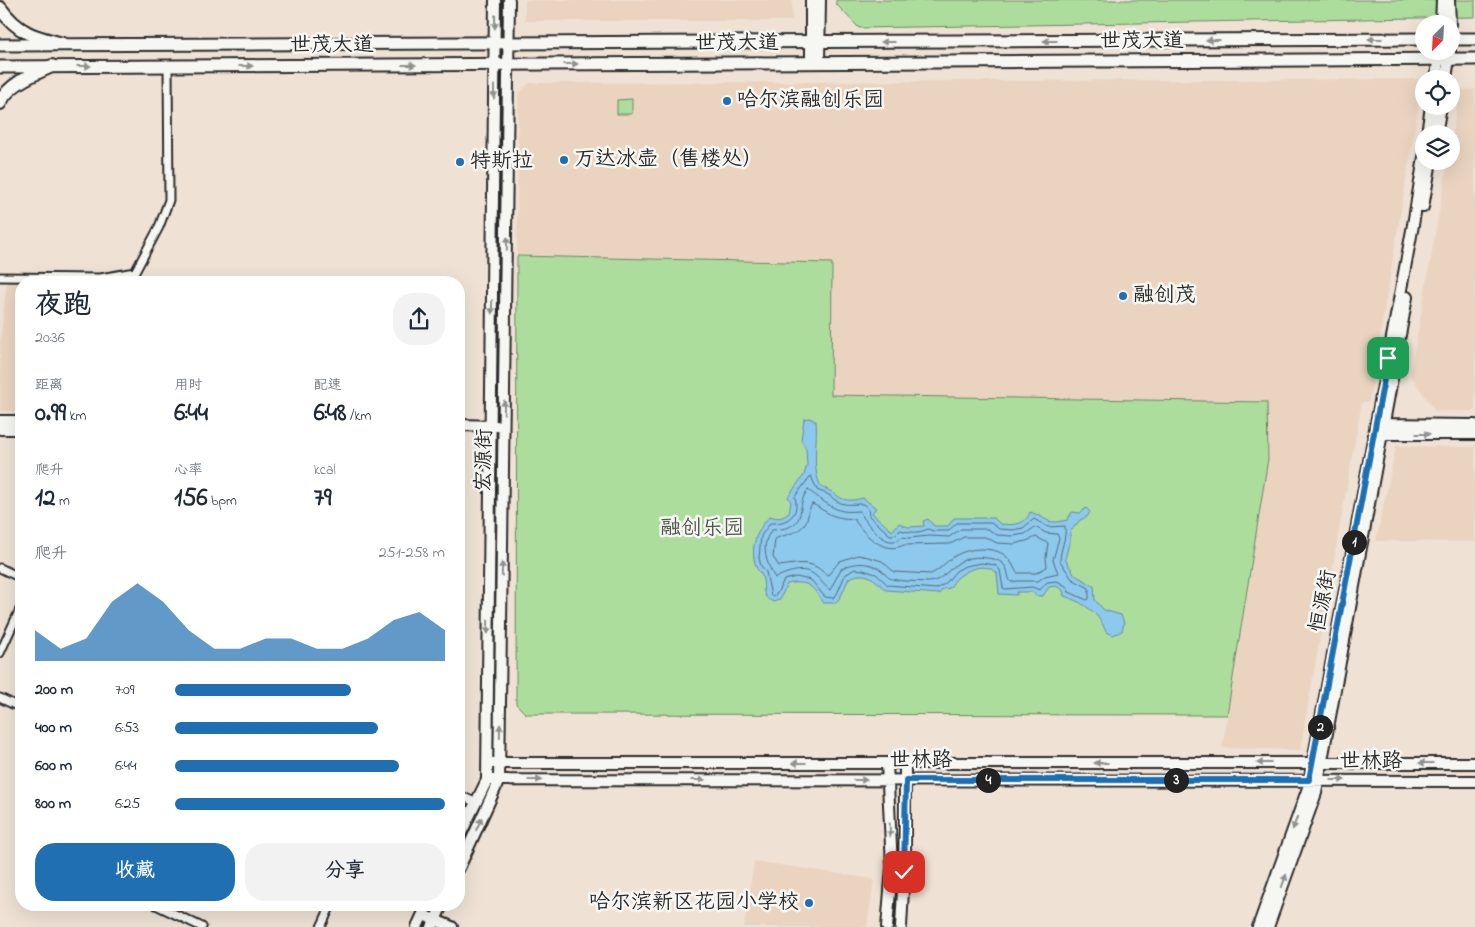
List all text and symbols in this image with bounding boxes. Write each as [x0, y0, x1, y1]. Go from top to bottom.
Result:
one-way arrow [491, 14, 499, 30]
north arrow [1415, 15, 1460, 60]
map controls [1415, 15, 1460, 170]
street label: 世茂大道 [1100, 27, 1184, 57]
street label: 世茂大道 [695, 29, 779, 59]
street label: 世茂大道 [290, 31, 374, 61]
one-way arrow [1367, 35, 1383, 43]
one-way arrow [1204, 36, 1220, 44]
one-way arrow [1042, 37, 1058, 45]
one-way arrow [879, 38, 895, 46]
one-way arrow [563, 60, 579, 68]
one-way arrow [401, 61, 417, 69]
one-way arrow [76, 62, 92, 70]
one-way arrow [238, 62, 254, 70]
button: locate [1415, 70, 1460, 115]
one-way arrow [490, 84, 498, 100]
place label: 哈尔滨融创乐园 [737, 86, 884, 116]
marker: 哈尔滨融创乐园 [721, 95, 733, 107]
button: layers [1415, 125, 1460, 170]
place label: 万达冰壶（售楼处） [574, 145, 763, 175]
place label: 特斯拉 [470, 147, 533, 177]
marker: 万达冰壶（售楼处） [558, 154, 570, 166]
marker: 特斯拉 [454, 156, 466, 168]
one-way arrow [503, 236, 511, 252]
place label: 融创茂 [1133, 281, 1196, 311]
text: 夜跑 [35, 286, 91, 327]
marker: 融创茂 [1117, 290, 1129, 302]
button: share [393, 293, 445, 345]
one-way arrow [488, 299, 496, 315]
text: 20:36 [35, 326, 65, 350]
pin [1367, 337, 1409, 379]
icon: arrive [1374, 344, 1402, 372]
text: 距离 [35, 375, 63, 396]
text: 用时 [174, 375, 202, 396]
text: 配速 [314, 375, 342, 396]
text: 0.99 [35, 396, 66, 432]
text: 6:44 [174, 396, 208, 432]
text: 6:48 [314, 396, 346, 432]
one-way arrow [501, 398, 509, 414]
text: km [66, 406, 86, 427]
text: /km [346, 406, 371, 427]
street label: 宏源街 [469, 428, 501, 492]
one-way arrow [1415, 430, 1431, 438]
text: 爬升 [35, 460, 63, 481]
text: 心率 [174, 460, 202, 481]
text: kcal [314, 460, 336, 481]
text: 12 [35, 481, 55, 517]
text: 156 [174, 481, 208, 517]
text: 79 [314, 481, 331, 517]
text: m [55, 491, 70, 512]
text: bpm [208, 491, 237, 512]
park label: 融创乐园 [660, 514, 744, 544]
pin: 1 [1342, 530, 1366, 554]
text: 1 [1352, 532, 1357, 553]
text: 251–258 m [379, 541, 445, 565]
text: 爬升 [35, 542, 67, 566]
one-way arrow [498, 561, 506, 577]
street label: 恒源街 [1303, 567, 1345, 635]
one-way arrow [484, 619, 492, 635]
text: 200 m [35, 678, 73, 702]
text: 7:09 [115, 678, 135, 702]
pin: 2 [1308, 714, 1332, 740]
text: 400 m [35, 716, 72, 740]
text: 6:53 [115, 716, 139, 740]
text: 2 [1317, 717, 1324, 738]
one-way arrow [496, 723, 504, 739]
street label: 世林路 [890, 746, 953, 776]
street label: 世林路 [1340, 747, 1403, 777]
text: 600 m [35, 754, 72, 778]
text: 6:44 [115, 754, 137, 778]
one-way arrow [791, 759, 807, 767]
one-way arrow [1093, 759, 1109, 767]
one-way arrow [1256, 759, 1272, 767]
one-way arrow [1418, 759, 1434, 767]
pin: 4 [976, 768, 1000, 792]
pin: 3 [1164, 768, 1188, 792]
text: 4 [986, 770, 991, 791]
text: 3 [1174, 770, 1179, 791]
one-way arrow [528, 776, 544, 784]
one-way arrow [690, 776, 706, 784]
one-way arrow [853, 776, 869, 784]
one-way arrow [1330, 776, 1346, 784]
text: 800 m [35, 792, 71, 816]
text: 6:25 [115, 792, 141, 816]
one-way arrow [1291, 815, 1298, 830]
one-way arrow [475, 817, 483, 831]
one-way arrow [887, 822, 895, 838]
button: 收藏 [35, 843, 235, 901]
button: 分享 [245, 843, 445, 901]
pin [883, 851, 925, 893]
icon: check [890, 858, 918, 886]
one-way arrow [1280, 873, 1288, 888]
place label: 哈尔滨新区花园小学校 [589, 888, 799, 918]
marker: 哈尔滨新区花园小学校 [803, 897, 815, 909]

